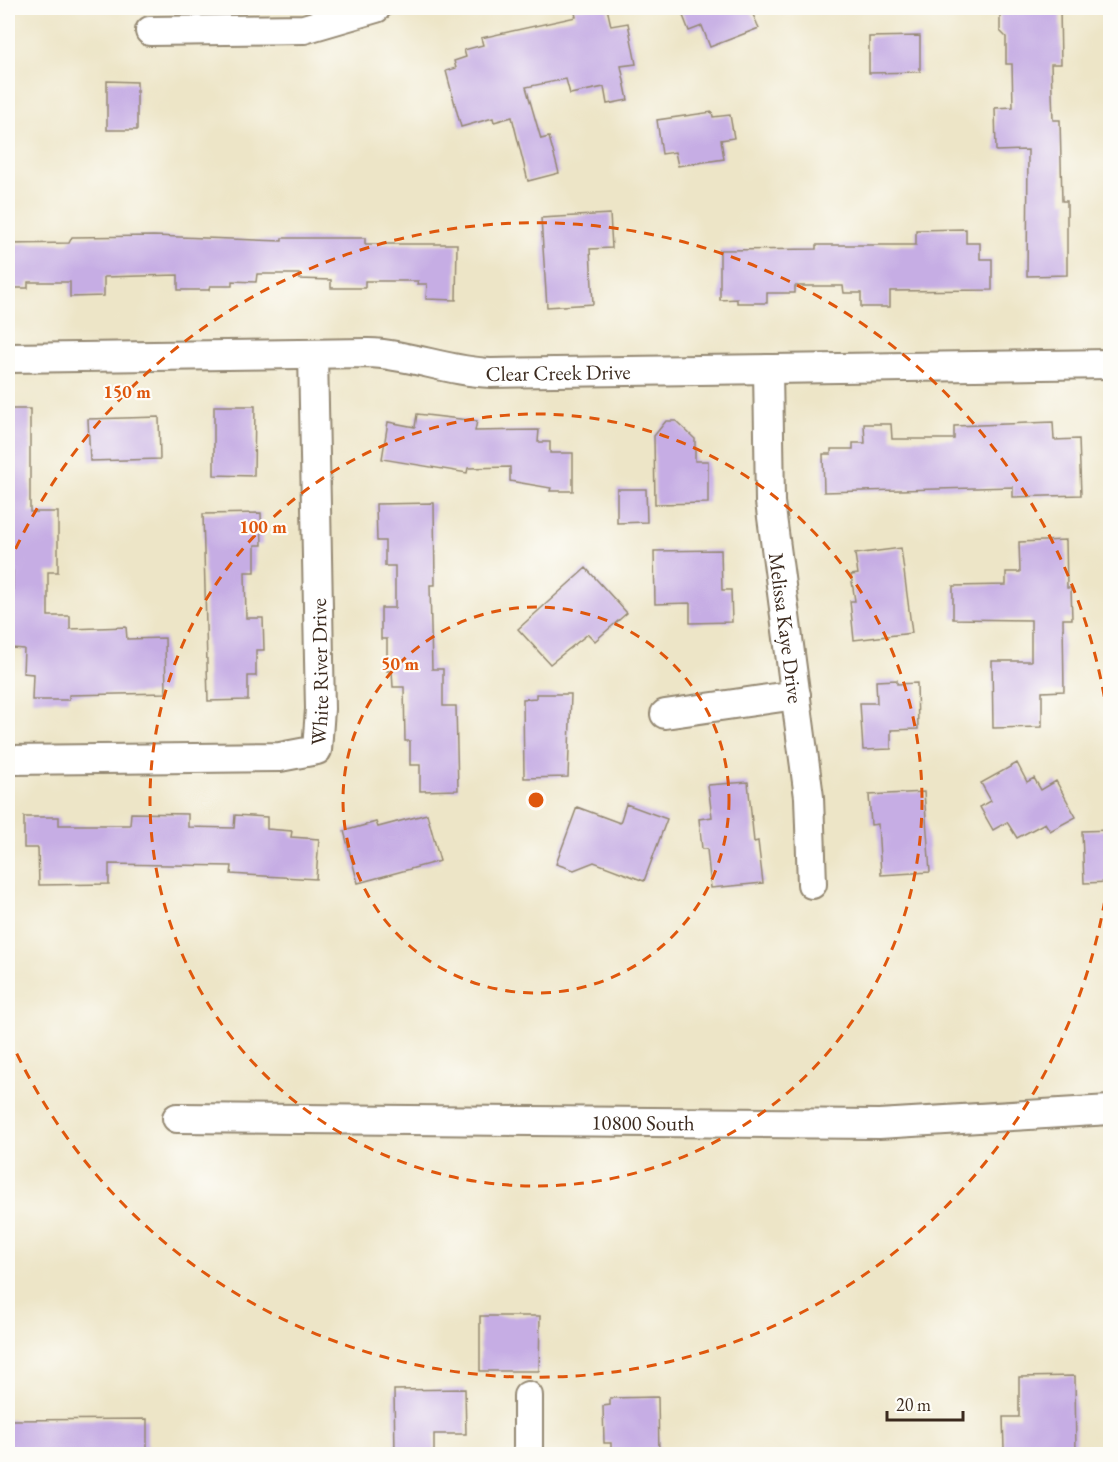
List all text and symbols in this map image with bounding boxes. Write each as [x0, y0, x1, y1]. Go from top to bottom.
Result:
street label: Clear Creek Drive [486, 357, 631, 387]
text: 150 m [103, 380, 151, 403]
text: 100 m [239, 515, 287, 538]
street label: Melissa Kaye Drive [763, 551, 810, 705]
street label: White River Drive [304, 598, 334, 746]
text: 50 m [381, 652, 419, 675]
centre of rings [526, 790, 546, 810]
street label: 10800 South [591, 1108, 695, 1136]
scale bar [887, 1384, 964, 1422]
text: 20 m [896, 1393, 931, 1416]

